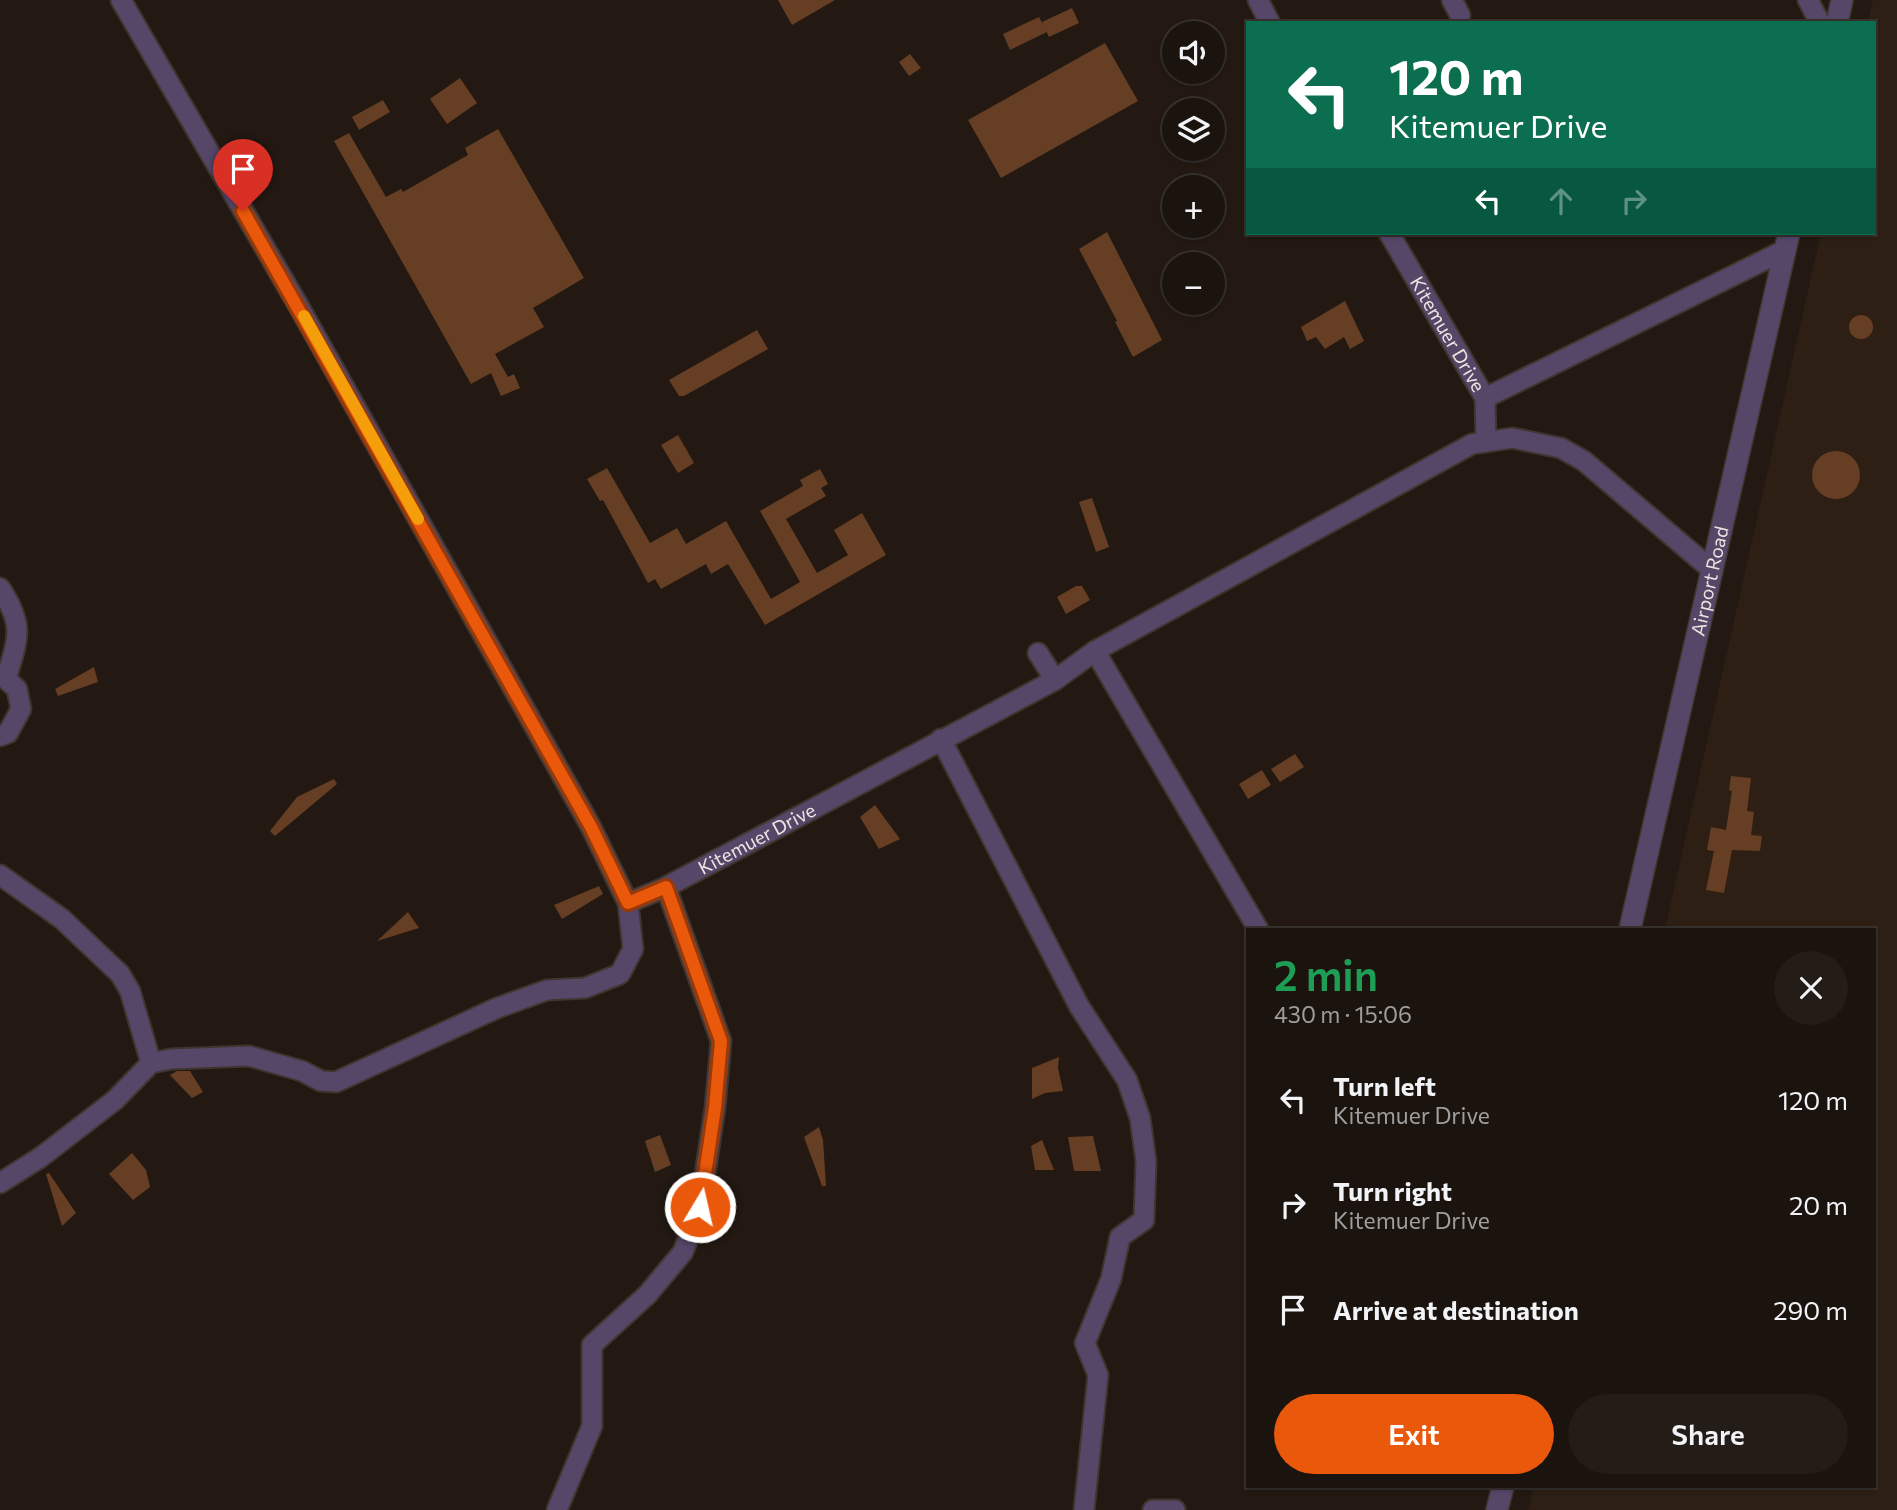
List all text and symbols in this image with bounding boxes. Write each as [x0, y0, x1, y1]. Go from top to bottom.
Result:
map controls [1162, 21, 1225, 315]
button: sound [1162, 21, 1225, 84]
text: 120 m [1389, 45, 1523, 105]
icon: left [1274, 49, 1365, 140]
button: layers [1162, 98, 1225, 161]
text: Kitemuer Drive [1389, 105, 1607, 145]
pin [213, 139, 273, 211]
icon: arrive [224, 150, 262, 188]
button: + [1162, 175, 1225, 238]
icon: left [1469, 182, 1507, 220]
icon: ahead [1542, 182, 1580, 220]
icon: right [1615, 182, 1653, 220]
button: − [1162, 252, 1225, 315]
street label: Kitemuer Drive [1406, 272, 1491, 396]
street label: Airport Road [1685, 524, 1733, 638]
street label: Kitemuer Drive [694, 798, 819, 879]
text: 2 min [1274, 948, 1378, 1000]
button: close [1774, 951, 1848, 1025]
text: 430 m · 15:06 [1274, 1000, 1412, 1028]
text: Turn left [1333, 1070, 1436, 1101]
icon: left [1274, 1081, 1312, 1119]
text: 120 m [1778, 1084, 1848, 1115]
text: Kitemuer Drive [1333, 1101, 1490, 1129]
position arrow [663, 1170, 737, 1244]
text: Turn right [1333, 1175, 1452, 1206]
icon: right [1274, 1186, 1312, 1224]
text: 20 m [1789, 1189, 1848, 1220]
text: Kitemuer Drive [1333, 1206, 1490, 1234]
icon: arrive [1274, 1291, 1312, 1329]
text: Arrive at destination [1333, 1294, 1579, 1325]
text: 290 m [1773, 1294, 1848, 1325]
button: Exit [1274, 1394, 1554, 1474]
button: Share [1568, 1394, 1848, 1474]

